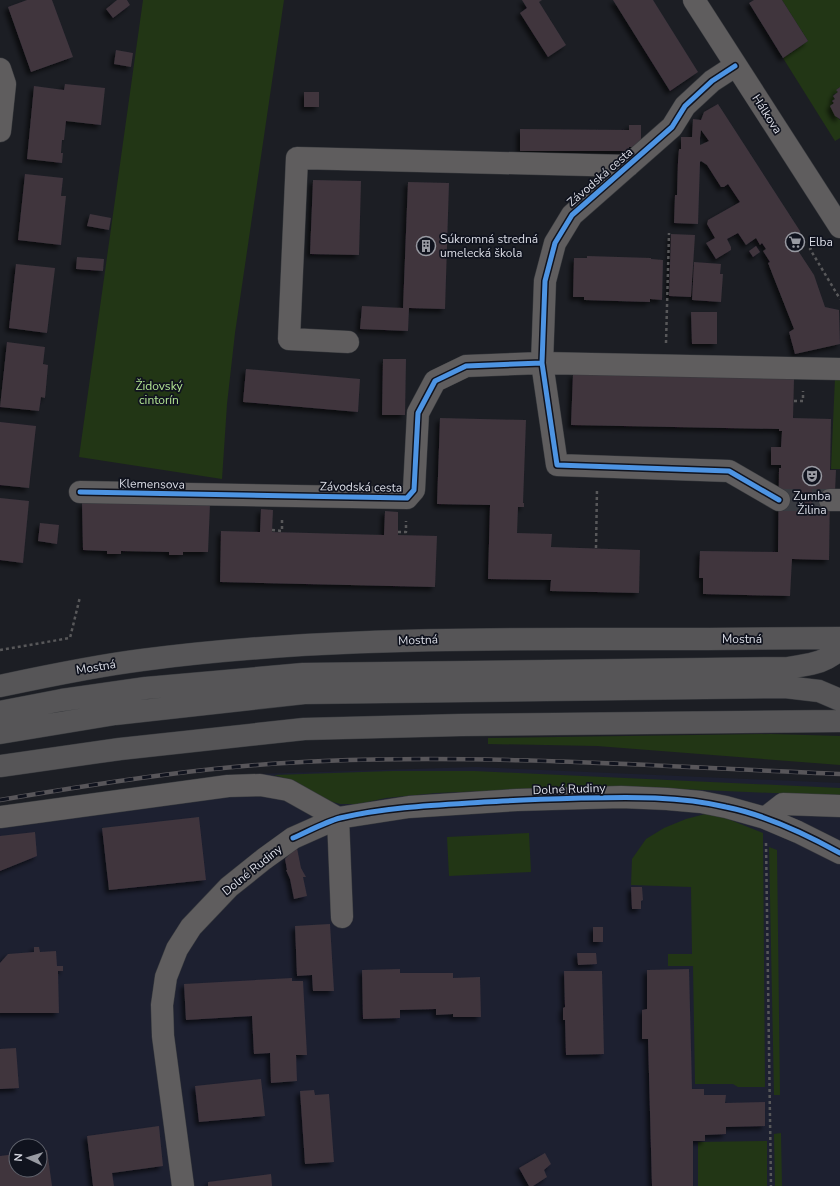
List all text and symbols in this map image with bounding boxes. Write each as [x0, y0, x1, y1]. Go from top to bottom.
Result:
street label: Hálkova [748, 91, 786, 137]
street label: Závodská cesta [564, 144, 636, 210]
place label: Súkromná stredná umelecká škola [440, 231, 538, 261]
supermarket icon: Elba [784, 231, 806, 253]
place label: Elba [809, 234, 833, 250]
building icon: Súkromná stredná umelecká škola [415, 235, 437, 257]
park label: Židovský cintorín [135, 378, 183, 408]
theatre icon: Zumba Žilina [801, 465, 823, 487]
street label: Klemensova [119, 475, 185, 493]
street label: Závodská cesta [320, 478, 402, 496]
place label: Zumba Žilina [793, 488, 831, 518]
street label: Mostná [398, 631, 438, 649]
street label: Mostná [722, 631, 762, 647]
street label: Mostná [75, 656, 117, 678]
street label: Dolné Rudiny [532, 780, 607, 798]
street label: Dolné Rudiny [219, 840, 286, 899]
north arrow [8, 1138, 48, 1178]
text: N [11, 1153, 26, 1162]

